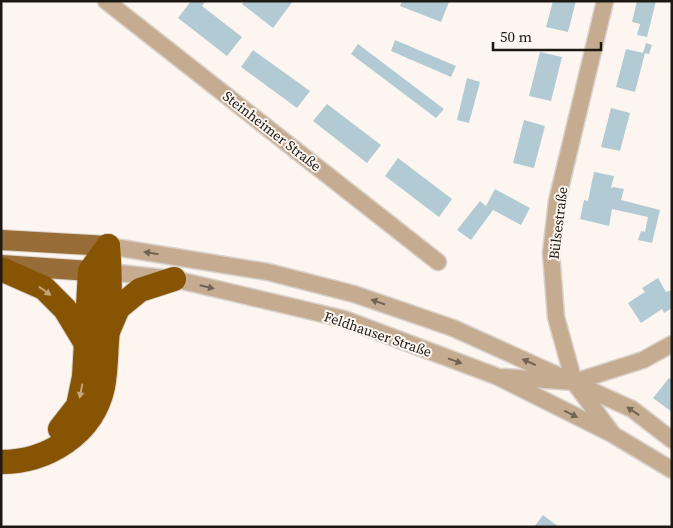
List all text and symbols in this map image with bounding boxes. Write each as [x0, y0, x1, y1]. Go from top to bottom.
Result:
scale bar [493, 20, 600, 52]
text: 50 m [500, 26, 532, 47]
street label: Steinheimer Straße [219, 86, 325, 176]
street label: Bülsestraße [544, 186, 572, 260]
one-way arrow [143, 249, 159, 257]
one-way arrow [199, 283, 215, 291]
one-way arrow [38, 286, 52, 296]
one-way arrow [370, 298, 385, 306]
street label: Feldhauser Straße [321, 306, 435, 362]
one-way arrow [448, 357, 463, 365]
one-way arrow [522, 357, 536, 365]
one-way arrow [77, 383, 85, 398]
one-way arrow [626, 406, 640, 415]
one-way arrow [564, 410, 578, 418]

